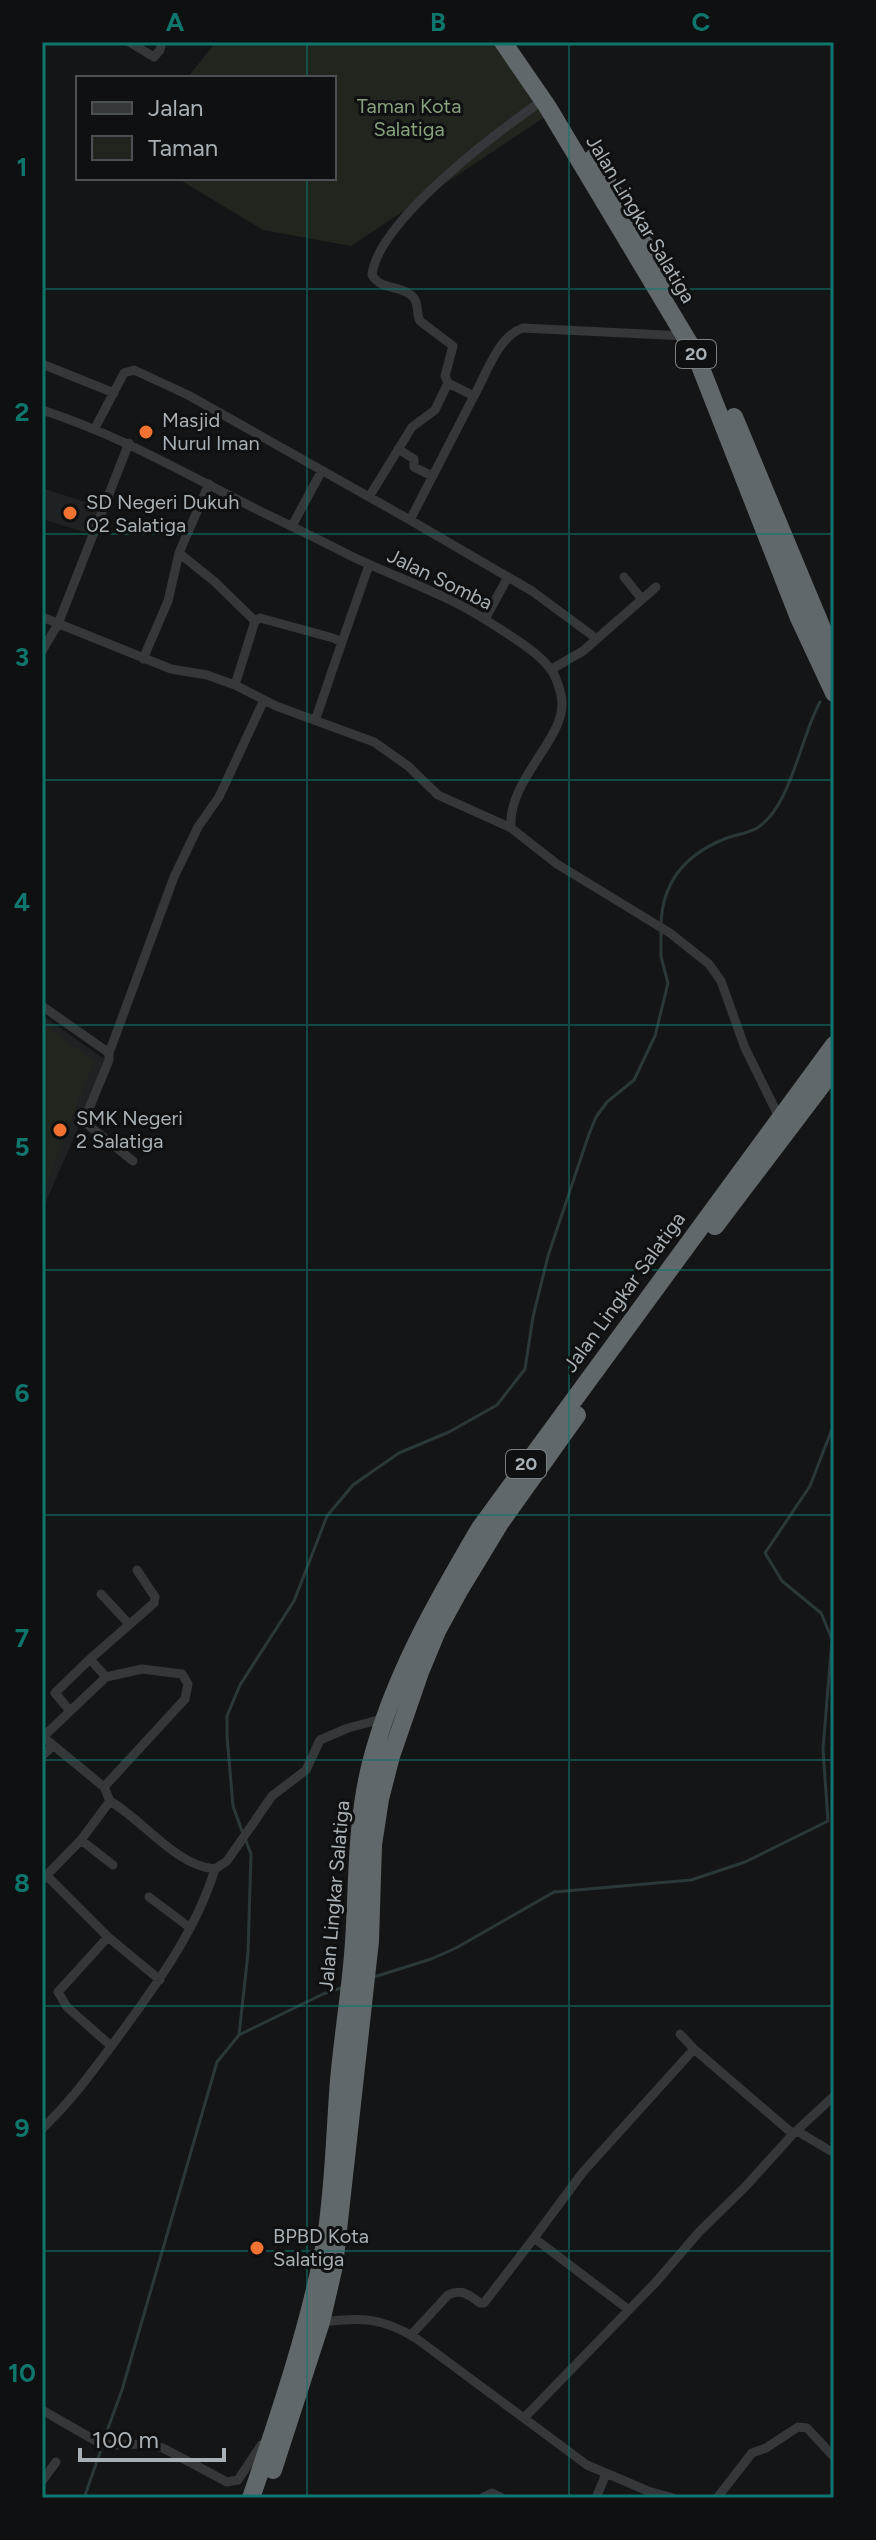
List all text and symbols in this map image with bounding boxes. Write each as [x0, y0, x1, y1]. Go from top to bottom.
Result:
text: A [166, 6, 185, 38]
text: B [430, 6, 446, 38]
text: C [692, 6, 711, 38]
legend [76, 76, 336, 180]
text: Jalan [148, 93, 204, 122]
park label: Taman Kota Salatiga [357, 94, 461, 141]
street label: Jalan Lingkar Salatiga [581, 131, 701, 307]
text: Taman [148, 133, 218, 162]
text: 1 [17, 151, 27, 183]
road number: 20 [676, 340, 716, 368]
text: 2 [14, 396, 30, 428]
place label: Masjid Nurul Iman [162, 408, 260, 455]
marker: Masjid Nurul Iman [137, 423, 155, 441]
place label: SD Negeri Dukuh 02 Salatiga [86, 490, 239, 537]
marker: SD Negeri Dukuh 02 Salatiga [61, 504, 79, 522]
street label: Jalan Somba [383, 543, 497, 615]
text: 3 [15, 641, 29, 673]
text: 4 [14, 886, 30, 918]
place label: SMK Negeri 2 Salatiga [76, 1106, 183, 1153]
marker: SMK Negeri 2 Salatiga [51, 1121, 69, 1139]
text: 5 [14, 1131, 30, 1163]
street label: Jalan Lingkar Salatiga [558, 1207, 690, 1377]
text: 6 [14, 1377, 30, 1409]
road number: 20 [506, 1450, 546, 1478]
text: 7 [15, 1622, 29, 1654]
street label: Jalan Lingkar Salatiga [314, 1799, 354, 1993]
text: 8 [14, 1867, 30, 1899]
text: 9 [14, 2112, 30, 2144]
place label: BPBD Kota Salatiga [273, 2224, 369, 2271]
marker: BPBD Kota Salatiga [248, 2239, 266, 2257]
text: 10 [8, 2357, 36, 2389]
scale bar [80, 2412, 224, 2462]
text: 100 m [92, 2425, 159, 2454]

